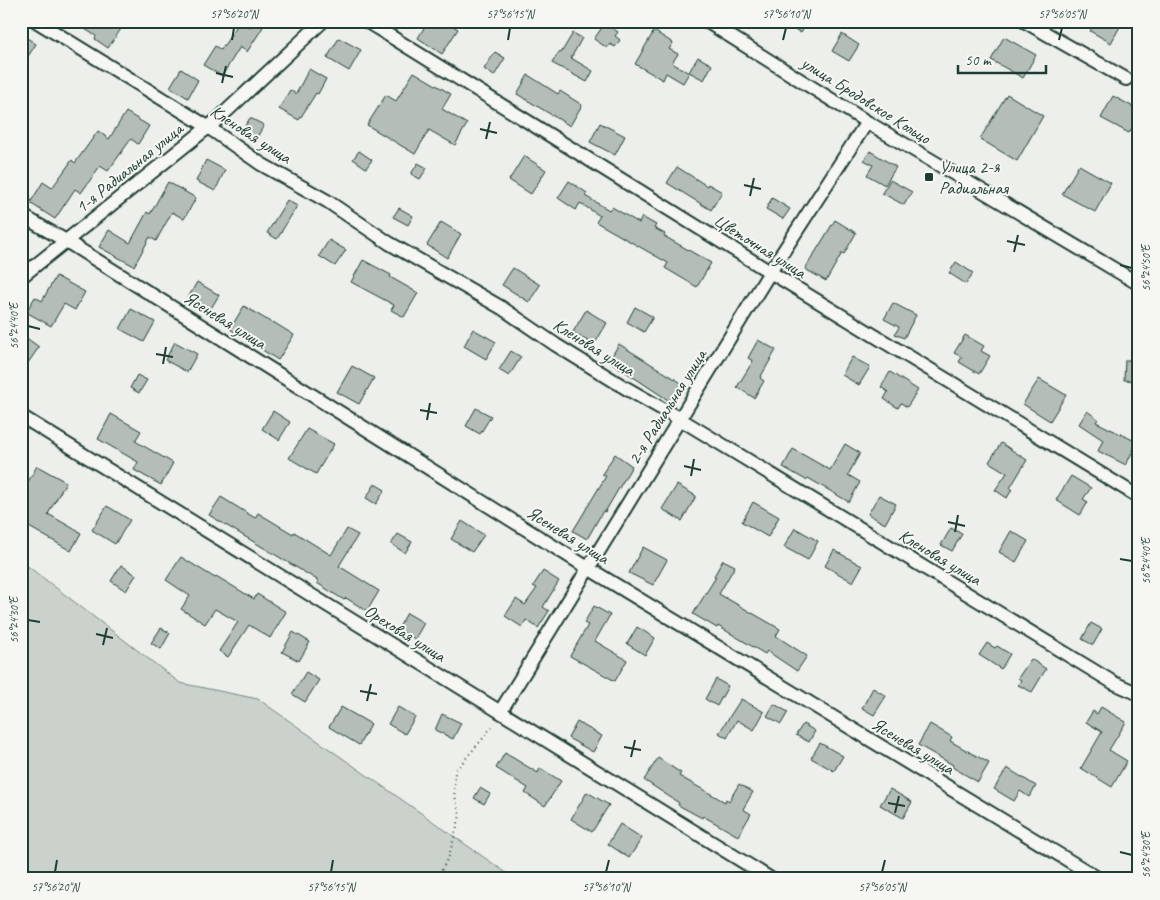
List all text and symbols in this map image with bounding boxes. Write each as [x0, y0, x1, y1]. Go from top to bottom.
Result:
text: 57°56'20"N [210, 6, 259, 22]
text: 57°56'15"N [486, 6, 535, 22]
text: 57°56'10"N [762, 6, 811, 22]
text: 57°56'05"N [1038, 6, 1087, 22]
scale bar [958, 42, 1045, 74]
street label: улица Бродовское Кольцо [796, 51, 936, 150]
text: 50 m [965, 51, 992, 70]
street label: Кленовая улица [206, 100, 297, 169]
street label: 1-я Радиальная улица [71, 117, 188, 218]
place label: Улица 2-я Радиальная [939, 156, 1009, 199]
marker: Улица 2-я Радиальная [923, 171, 935, 183]
street label: Цветочная улица [710, 209, 811, 284]
text: 56°24'50"E [1138, 243, 1154, 291]
street label: Ясеневая улица [180, 286, 271, 354]
text: 56°24'40"E [6, 301, 22, 349]
street label: Кленовая улица [549, 313, 640, 381]
street label: 2-я Радиальная улица [623, 344, 712, 469]
street label: Ясеневая улица [523, 501, 614, 569]
street label: Кленовая улица [895, 524, 986, 591]
text: 56°24'40"E [1138, 536, 1154, 584]
text: 56°24'30"E [6, 595, 22, 643]
street label: Ореховая улица [360, 599, 451, 667]
street label: Ясеневая улица [868, 713, 959, 780]
text: 56°24'30"E [1138, 830, 1154, 878]
text: 57°56'20"N [31, 879, 80, 895]
text: 57°56'15"N [307, 879, 356, 895]
text: 57°56'10"N [582, 879, 631, 895]
text: 57°56'05"N [858, 879, 907, 895]

